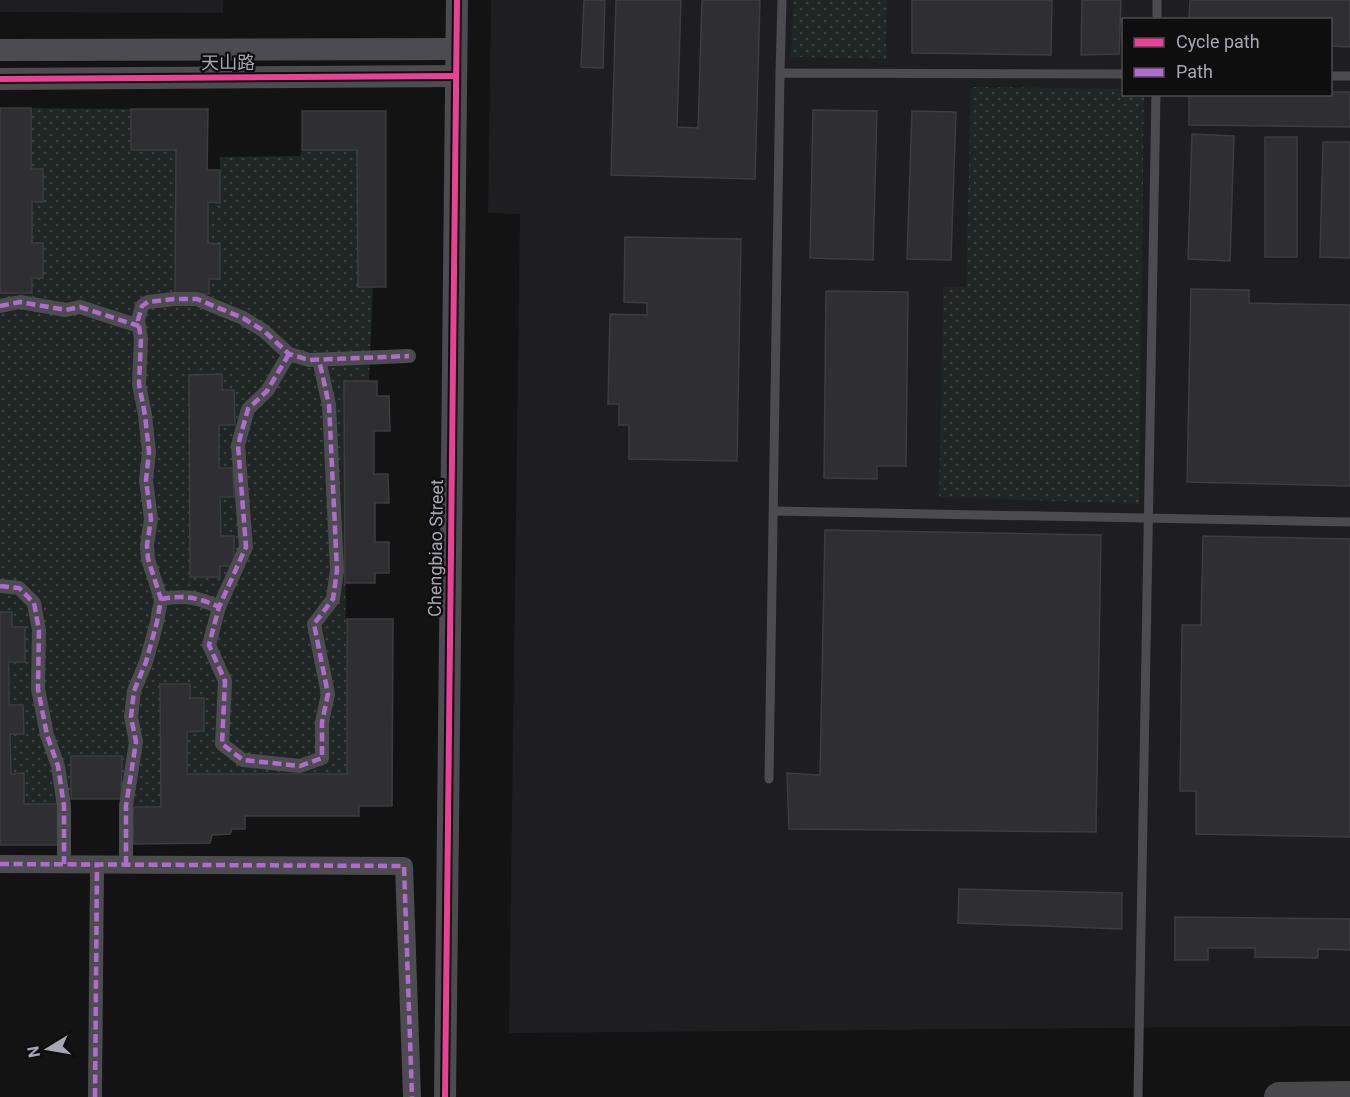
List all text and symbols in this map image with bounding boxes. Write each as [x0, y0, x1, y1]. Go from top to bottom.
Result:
legend [1122, 18, 1332, 96]
text: Cycle path [1176, 31, 1260, 52]
street label: 天山路 [201, 52, 255, 73]
text: Path [1176, 61, 1213, 82]
street label: Chengbiao Street [424, 479, 447, 617]
north arrow [18, 1019, 78, 1079]
text: N [23, 1044, 44, 1059]

